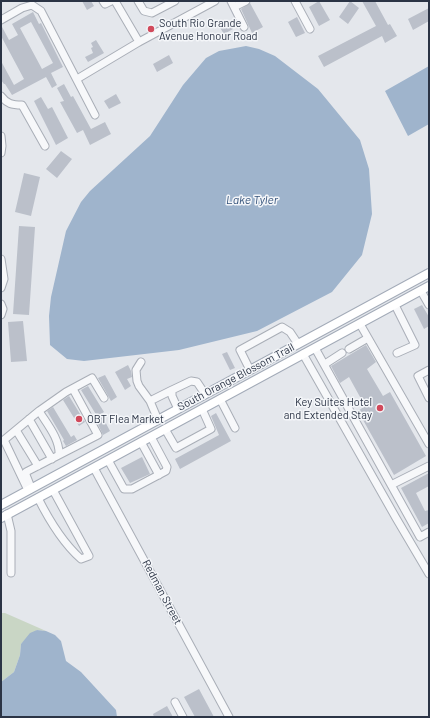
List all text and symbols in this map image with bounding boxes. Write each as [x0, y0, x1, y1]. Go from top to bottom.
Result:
place label: South Rio Grande Avenue Honour Road [159, 16, 258, 42]
marker: South Rio Grande Avenue Honour Road [146, 24, 156, 34]
water label: Lake Tyler [226, 193, 278, 207]
street label: South Orange Blossom Trail [175, 341, 297, 413]
place label: Key Suites Hotel and Extended Stay [284, 395, 372, 421]
marker: Key Suites Hotel and Extended Stay [375, 403, 385, 413]
place label: OBT Flea Market [87, 412, 164, 426]
marker: OBT Flea Market [74, 414, 84, 424]
street label: Redman Street [139, 557, 185, 627]

